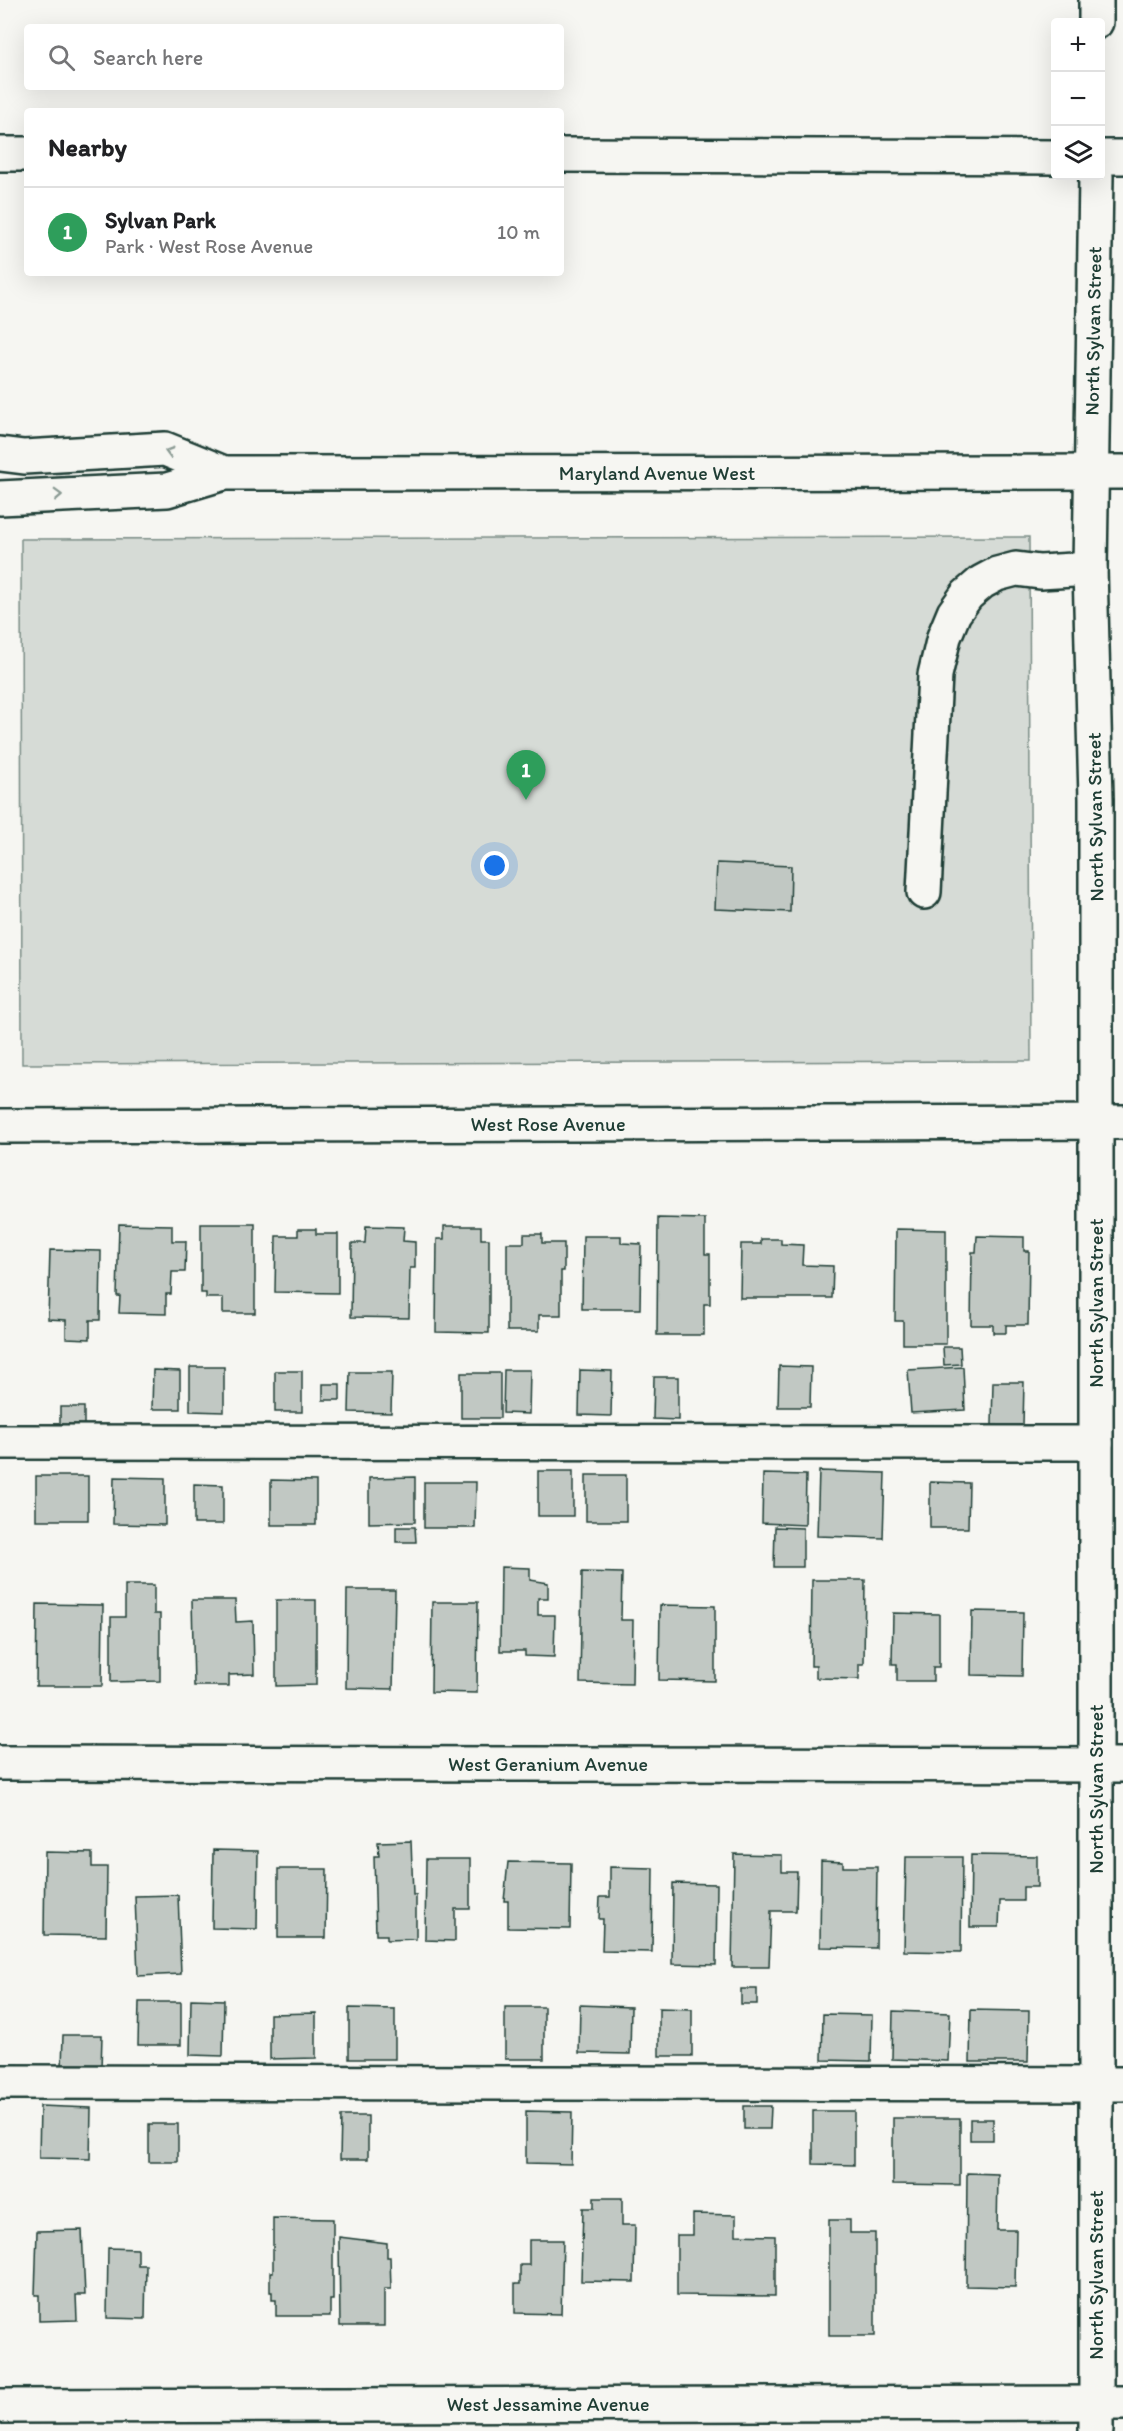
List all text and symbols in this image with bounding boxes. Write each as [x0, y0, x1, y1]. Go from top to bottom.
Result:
map controls [1051, 18, 1105, 180]
button: + [1051, 18, 1105, 72]
search box [24, 24, 564, 90]
icon: search [45, 41, 78, 74]
text: Search here [93, 44, 203, 71]
button: − [1051, 72, 1105, 126]
button: layers [1051, 126, 1105, 180]
text: Nearby [48, 131, 127, 163]
text: Sylvan Park [105, 207, 216, 234]
text: 1 [63, 220, 72, 244]
text: 10 m [497, 220, 540, 244]
text: Park · West Rose Avenue [105, 234, 313, 258]
street label: North Sylvan Street [1080, 246, 1106, 416]
one-way arrow [165, 447, 175, 459]
street label: Maryland Avenue West [559, 461, 755, 485]
one-way arrow [54, 488, 63, 501]
street label: North Sylvan Street [1082, 732, 1108, 902]
pin: 1 [506, 750, 546, 800]
your location [480, 851, 509, 880]
street label: West Rose Avenue [470, 1112, 626, 1136]
street label: North Sylvan Street [1084, 1218, 1108, 1388]
street label: North Sylvan Street [1084, 1704, 1108, 1874]
street label: West Geranium Avenue [448, 1752, 648, 1776]
street label: North Sylvan Street [1084, 2190, 1108, 2360]
street label: West Jessamine Avenue [446, 2392, 650, 2416]

